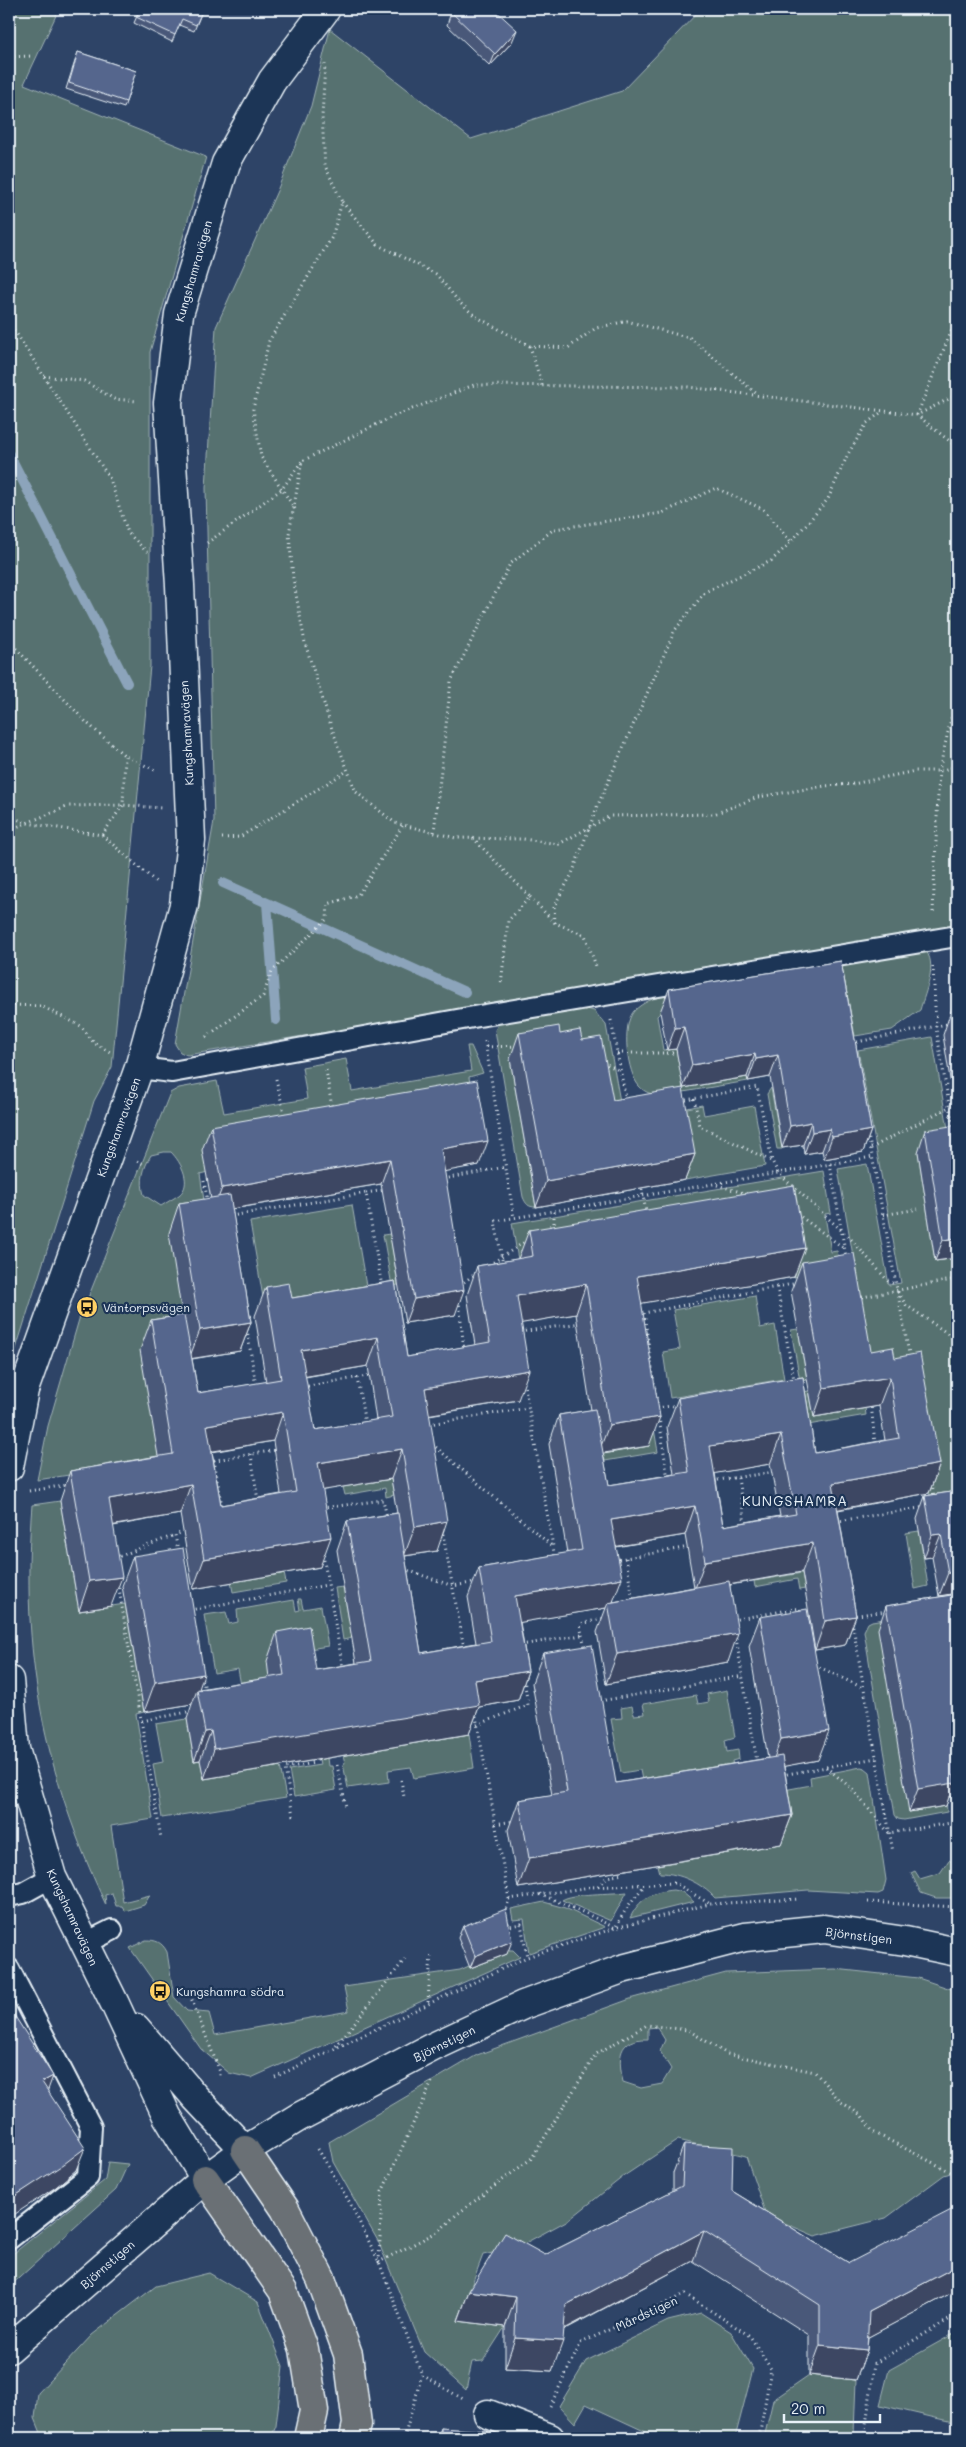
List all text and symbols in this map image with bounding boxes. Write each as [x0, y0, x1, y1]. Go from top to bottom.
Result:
street label: Kungshamravägen [171, 218, 215, 324]
street label: Kungshamravägen [175, 680, 197, 786]
street label: Kungshamravägen [93, 1075, 143, 1179]
bus stop icon: Väntorpsvägen [75, 1295, 99, 1319]
place label: Väntorpsvägen [103, 1299, 190, 1315]
district label: KUNGSHAMRA [742, 1491, 848, 1510]
street label: Kungshamravägen [44, 1866, 102, 1968]
street label: Björnstigen [825, 1923, 893, 1947]
bus stop icon: Kungshamra södra [148, 1979, 172, 2003]
place label: Kungshamra södra [176, 1983, 285, 1999]
street label: Björnstigen [410, 2021, 478, 2065]
street label: Björnstigen [76, 2236, 138, 2292]
street label: Mårdstigen [612, 2292, 680, 2334]
scale bar [784, 2392, 880, 2424]
text: 20 m [791, 2398, 825, 2418]

